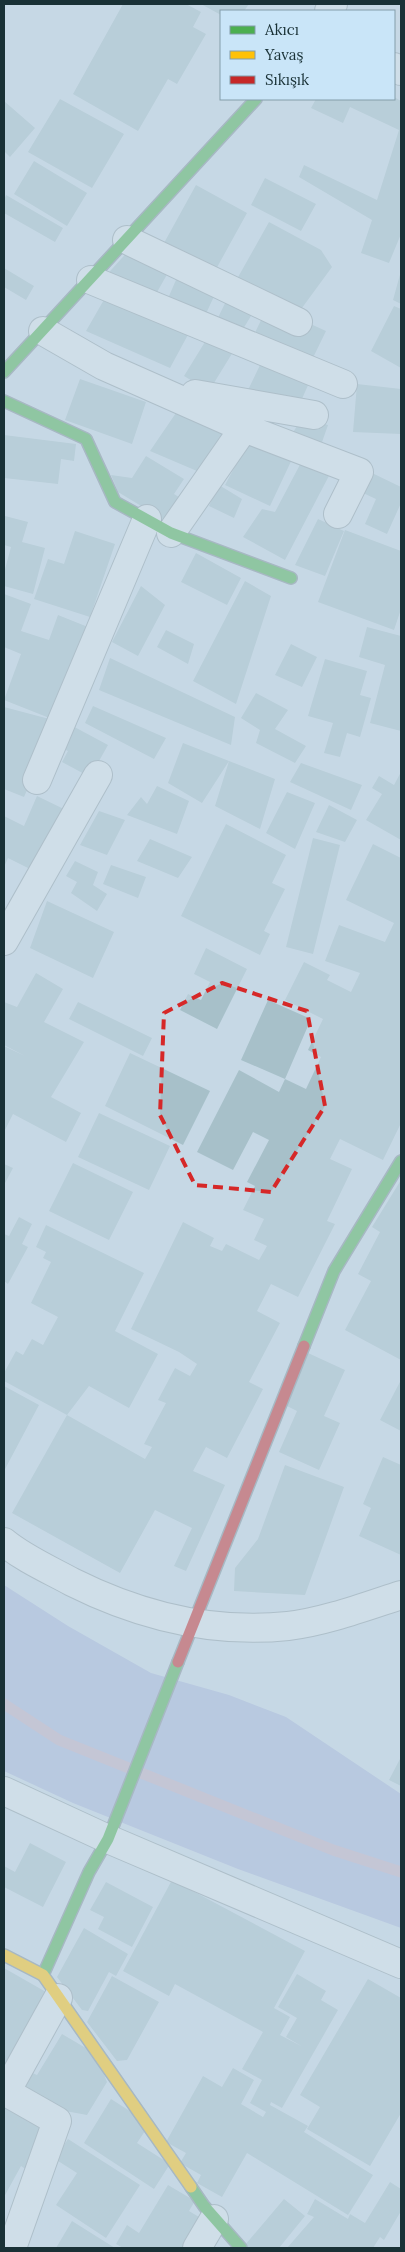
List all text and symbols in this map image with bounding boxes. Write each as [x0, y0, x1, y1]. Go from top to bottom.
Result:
legend [220, 10, 395, 100]
text: Akıcı [264, 20, 299, 39]
text: Yavaş [264, 45, 304, 64]
text: Sıkışık [265, 70, 309, 89]

